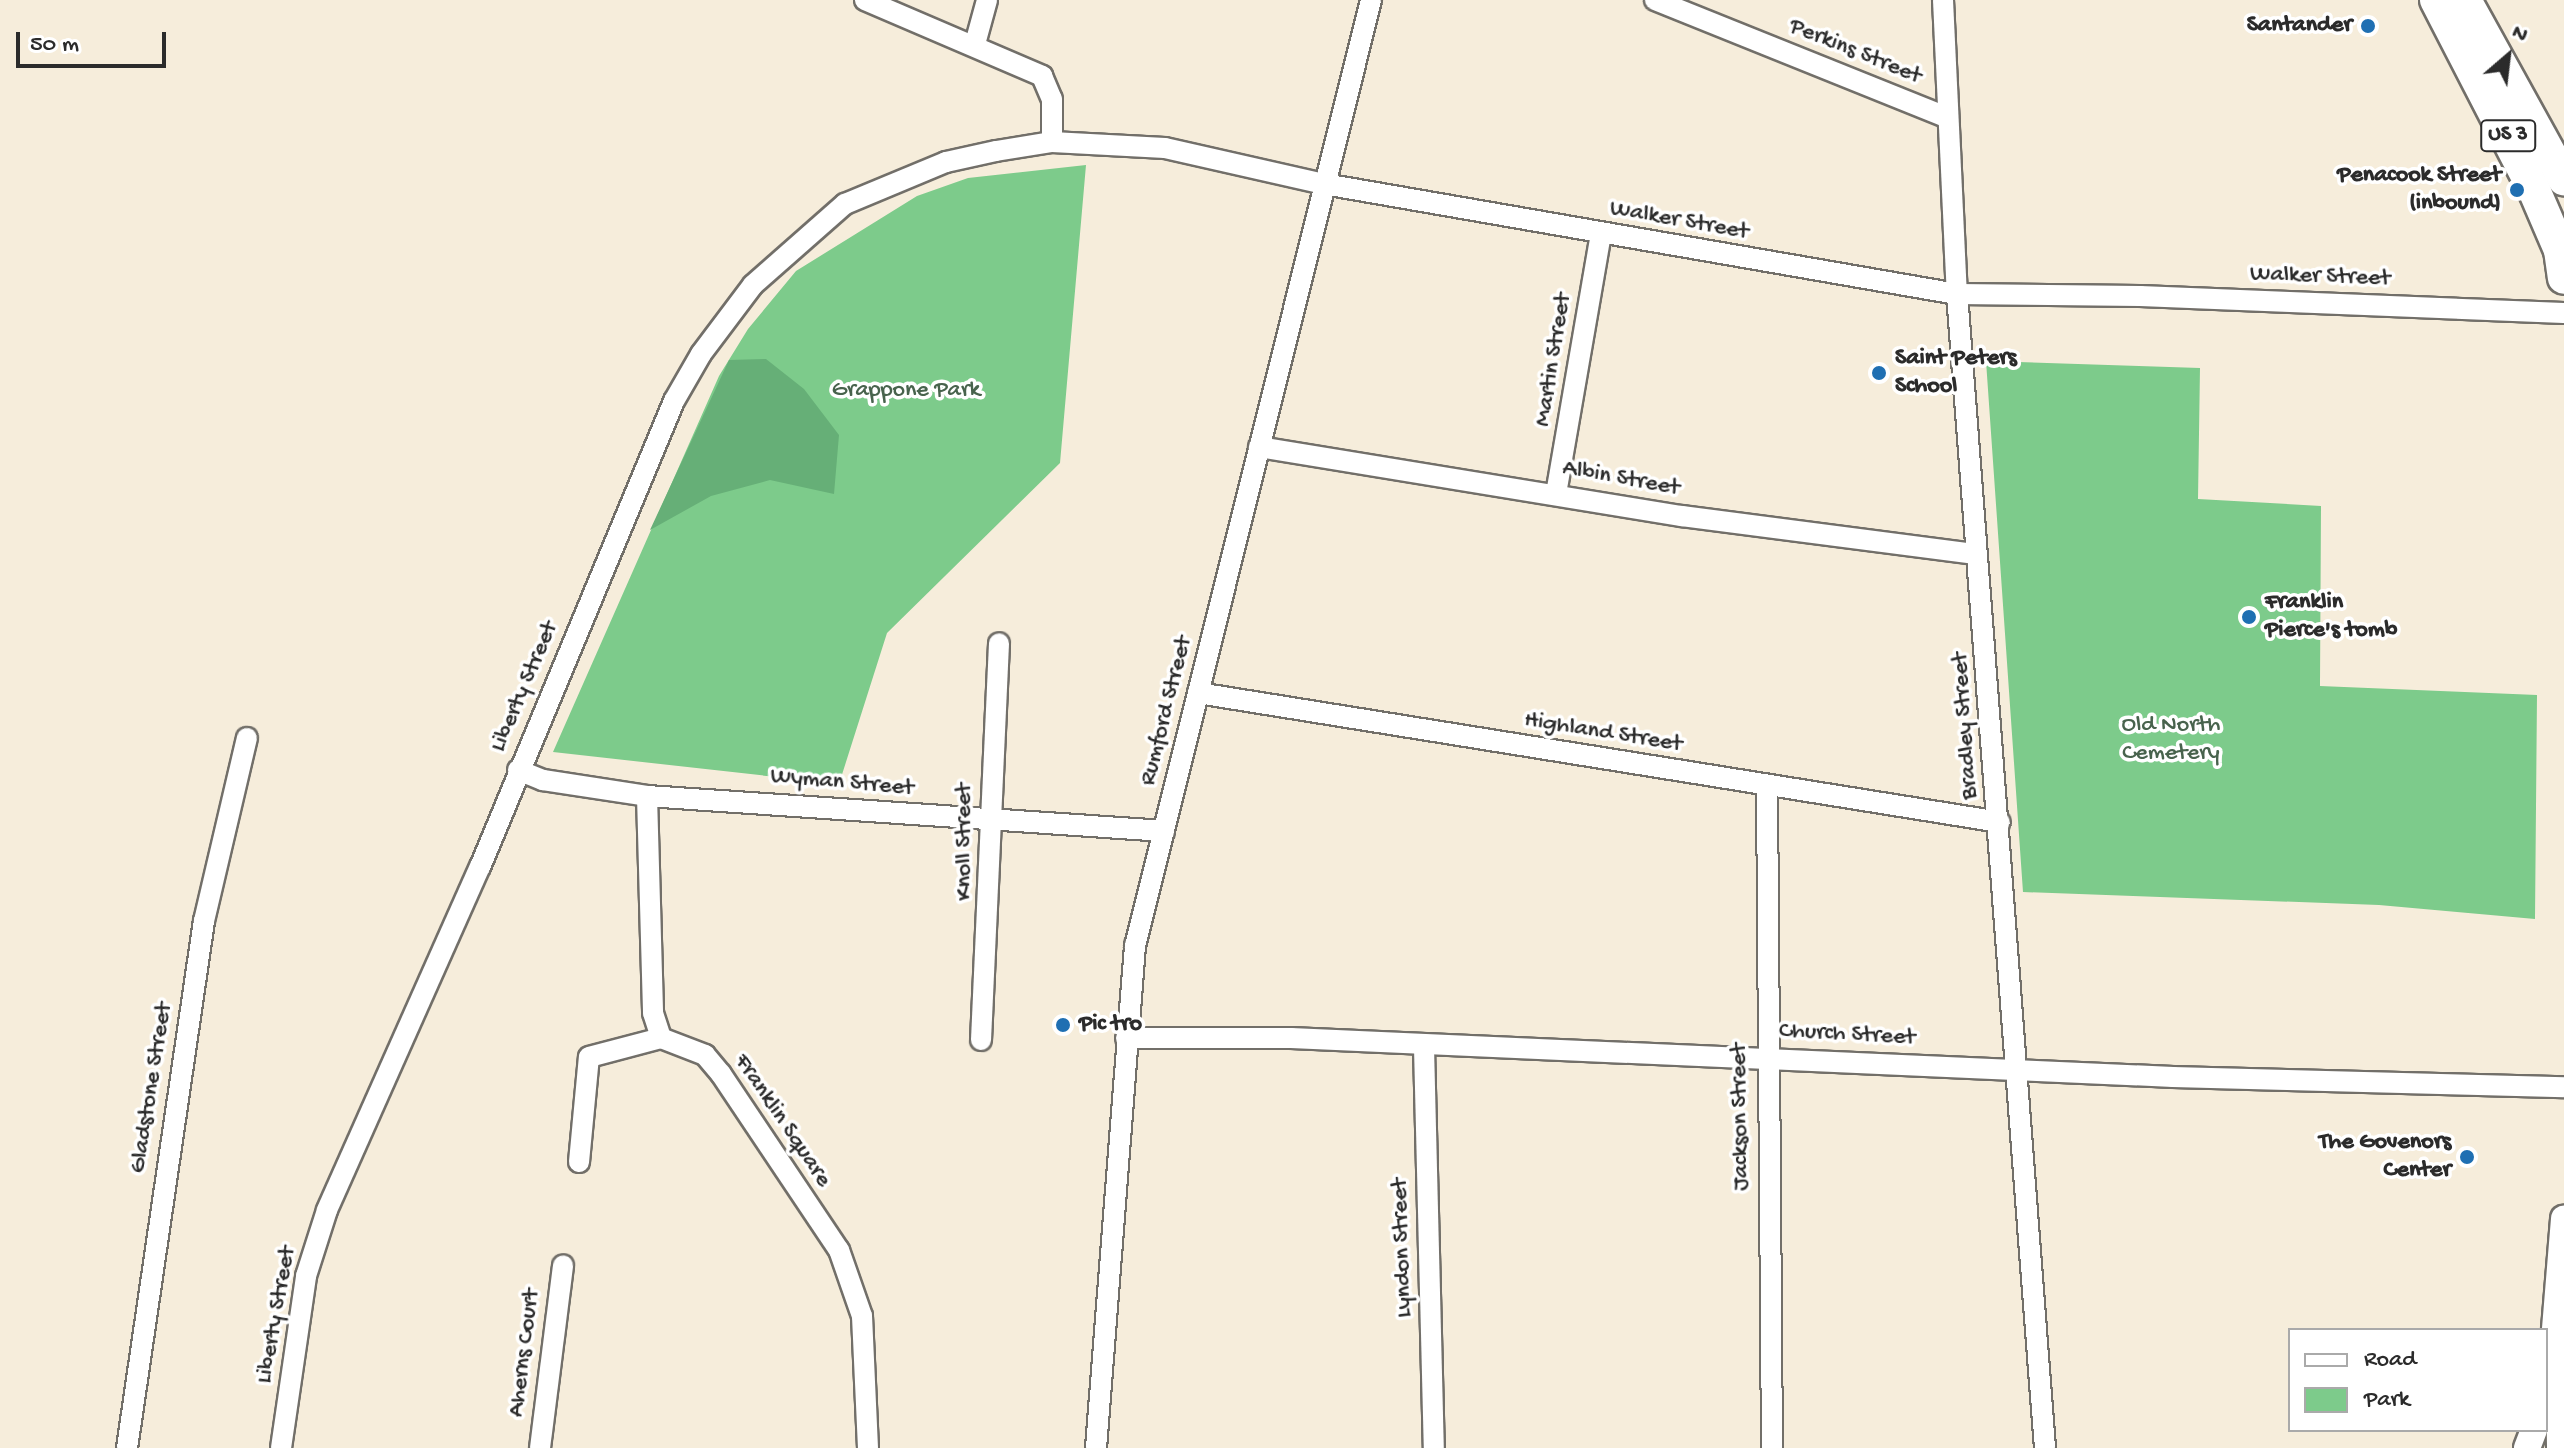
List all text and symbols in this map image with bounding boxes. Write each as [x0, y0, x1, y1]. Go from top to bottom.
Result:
street label: Perkins Street [1785, 12, 1925, 92]
place label: Santander [2247, 12, 2352, 40]
scale bar [20, 16, 170, 66]
north arrow [2468, 16, 2548, 96]
marker: Santander [2359, 17, 2377, 35]
text: N [2507, 20, 2532, 50]
text: 50 m [30, 31, 79, 60]
road number: US 3 [2480, 118, 2536, 154]
place label: Penacook Street (inbound) [2337, 162, 2501, 218]
marker: Penacook Street (inbound) [2508, 181, 2526, 199]
street label: Walker Street [1607, 195, 1751, 247]
street label: Walker Street [2249, 260, 2391, 294]
street label: Martin Street [1529, 291, 1579, 429]
place label: Saint Peters School [1895, 345, 2017, 401]
marker: Saint Peters School [1870, 364, 1888, 382]
park label: Grappone Park [832, 377, 980, 405]
street label: Albin Street [1560, 455, 1682, 503]
place label: Franklin Pierce's tomb [2265, 589, 2397, 645]
marker: Franklin Pierce's tomb [2240, 608, 2258, 626]
street label: Liberty Street [485, 617, 565, 757]
street label: Rumford Street [1135, 633, 1199, 789]
street label: Bradley Street [1946, 652, 1986, 800]
street label: Highland Street [1522, 706, 1684, 760]
park label: Old North Cemetery [2122, 712, 2220, 768]
street label: Wyman Street [769, 762, 915, 804]
street label: Knoll Street [951, 783, 979, 901]
street label: Gladstone Street [124, 1001, 180, 1175]
place label: Pic tro [1079, 1011, 1142, 1039]
marker: Pic tro [1054, 1016, 1072, 1034]
street label: Church Street [1778, 1017, 1916, 1053]
street label: Jackson Street [1725, 1043, 1757, 1191]
street label: Franklin Square [727, 1049, 837, 1193]
place label: The Govenors Center [2319, 1129, 2451, 1185]
marker: The Govenors Center [2458, 1148, 2476, 1166]
street label: Lyndon Street [1386, 1178, 1420, 1318]
street label: Liberty Street [251, 1244, 303, 1386]
street label: Aherns Court [503, 1287, 547, 1419]
legend [2288, 1328, 2548, 1432]
text: Road [2364, 1346, 2416, 1375]
text: Park [2364, 1386, 2410, 1415]

